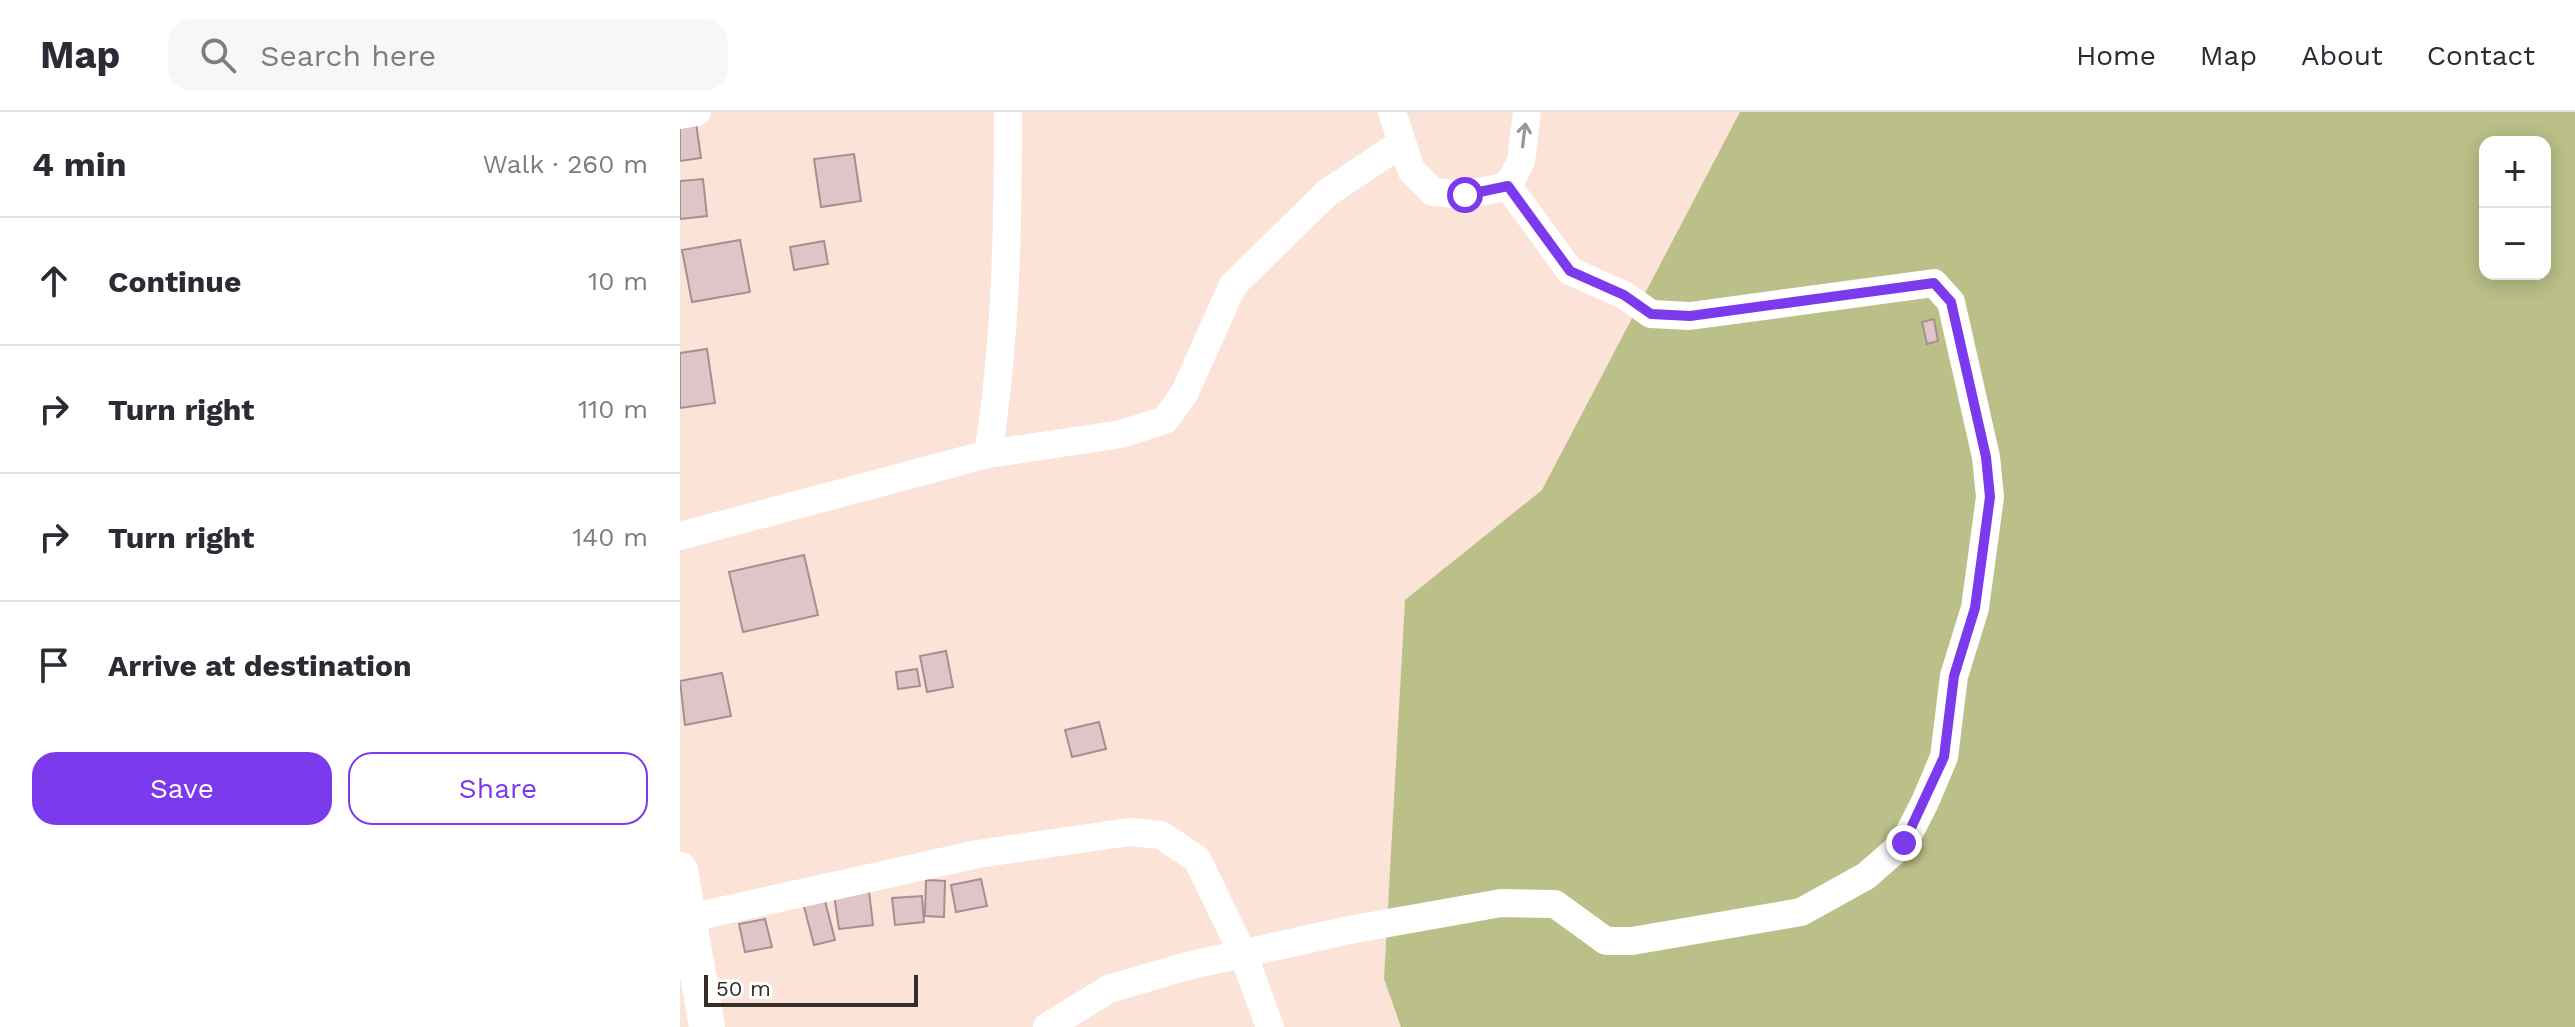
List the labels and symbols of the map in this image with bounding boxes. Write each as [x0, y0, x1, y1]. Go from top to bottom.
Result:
one-way arrow [1517, 122, 1532, 149]
route start [1447, 177, 1483, 213]
route end [1886, 825, 1922, 861]
scale bar [704, 971, 918, 1007]

